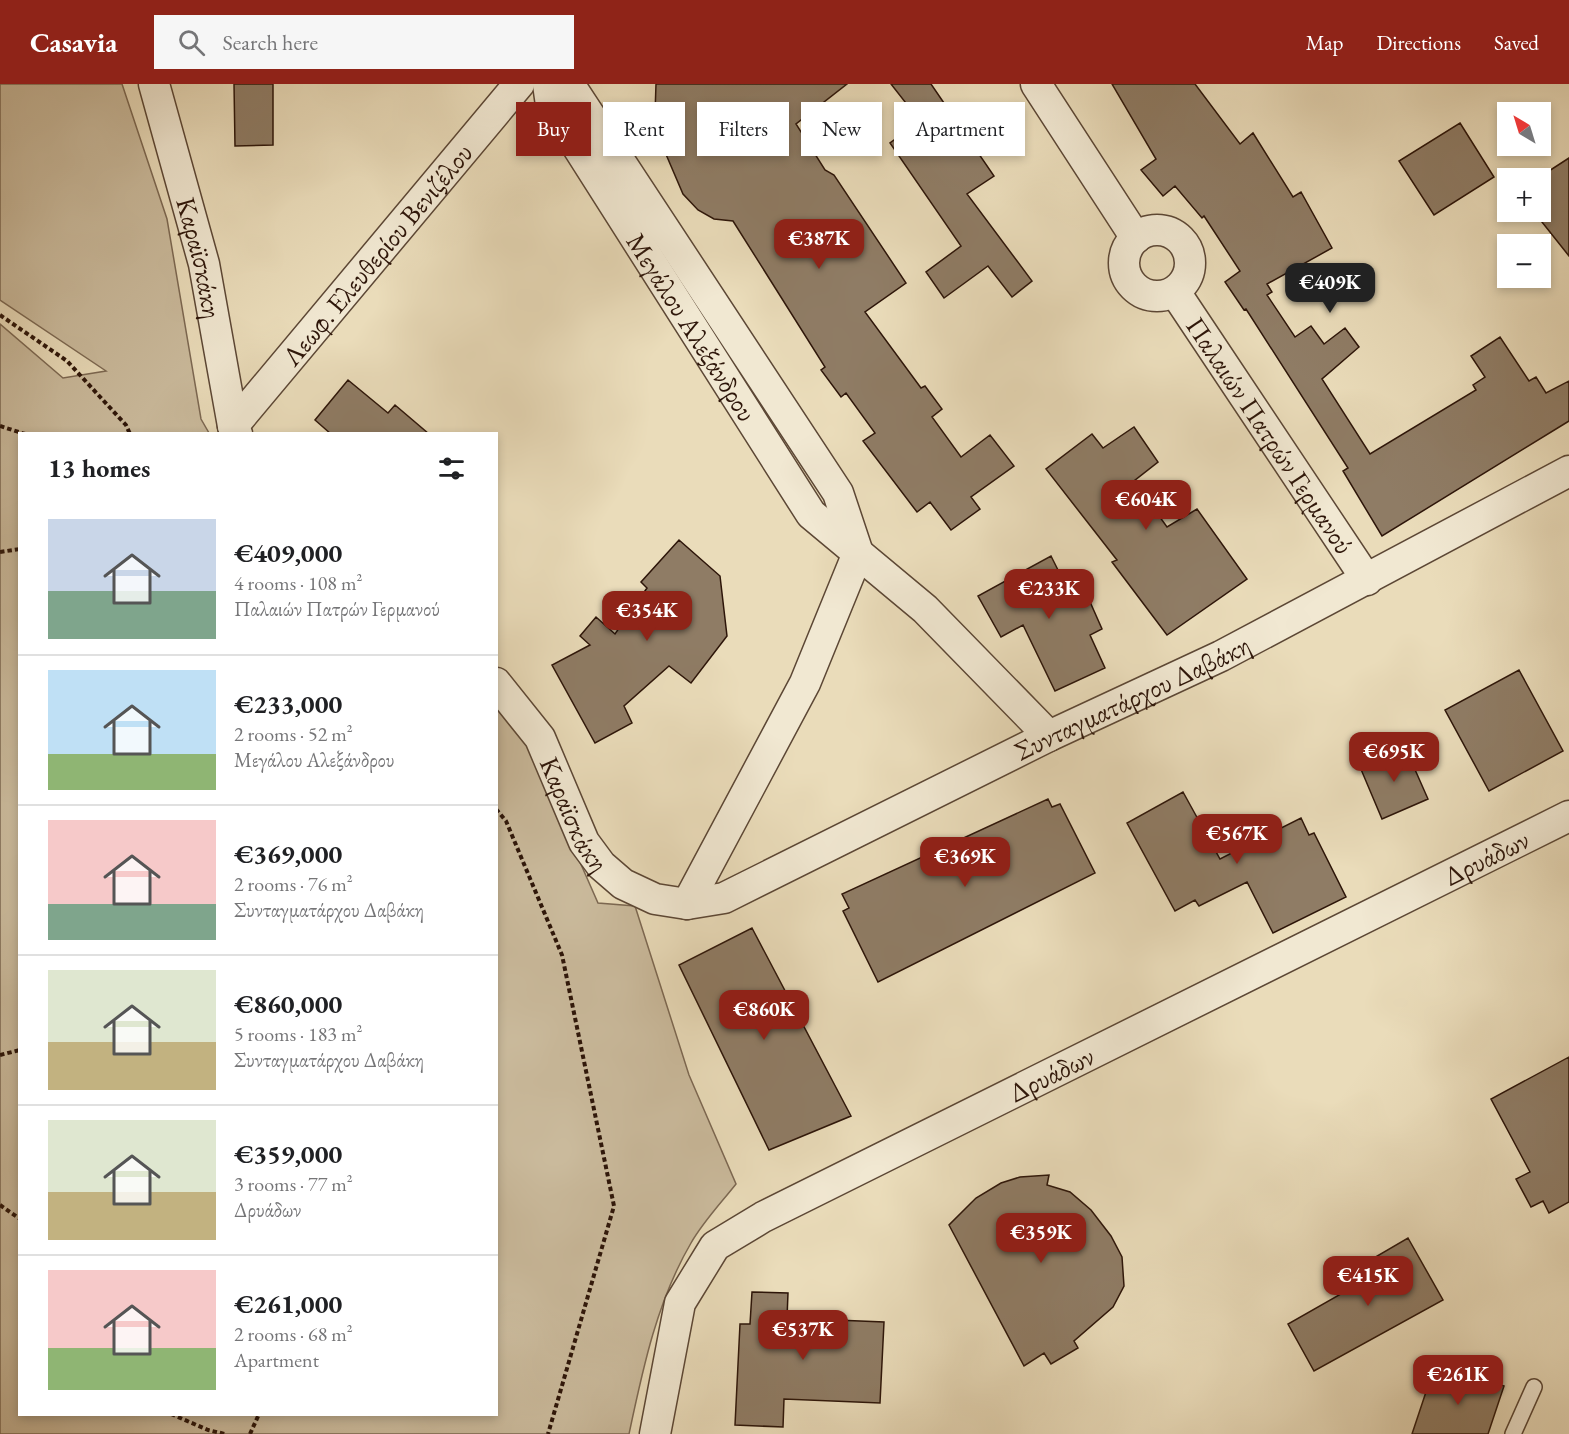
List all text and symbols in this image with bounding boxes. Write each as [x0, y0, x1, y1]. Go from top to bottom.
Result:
search box [154, 15, 574, 69]
text: Casavia [30, 24, 118, 60]
icon: search [175, 26, 208, 59]
text: Search here [223, 28, 318, 57]
text: Map [1306, 29, 1343, 56]
text: Directions [1376, 29, 1461, 56]
text: Saved [1494, 29, 1539, 56]
chip: Buy [516, 102, 591, 156]
chip: Rent [603, 102, 685, 156]
chip: Filters [697, 102, 789, 156]
chip: New [801, 102, 882, 156]
chip: Apartment [894, 102, 1025, 156]
north arrow [1497, 102, 1551, 156]
map controls [1497, 102, 1551, 288]
street label: Λεωφ. Ελευθερίου Βενιζέλου [273, 136, 480, 373]
button: + [1497, 168, 1551, 222]
street label: Καραϊσκάκη [169, 193, 231, 321]
pin: €387K [777, 219, 861, 270]
text: €387K [788, 225, 850, 251]
street label: Μεγάλου Αλεξάνδρου [619, 226, 765, 428]
button: − [1497, 234, 1551, 288]
pin: €409K [1288, 263, 1372, 314]
text: €409K [1299, 269, 1361, 295]
street label: Παλαιών Πατρών Γερμανού [1179, 310, 1362, 561]
text: 13 homes [48, 451, 150, 485]
icon: filters [435, 452, 468, 485]
pin: €604K [1104, 480, 1188, 531]
text: €604K [1115, 486, 1177, 512]
text: €409,000 [234, 536, 342, 570]
icon: home [96, 543, 168, 615]
pin: €233K [1007, 569, 1091, 620]
text: 4 rooms · 108 m² [234, 570, 362, 596]
text: €233K [1018, 575, 1080, 601]
pin: €354K [605, 591, 689, 642]
text: Παλαιών Πατρών Γερμανού [234, 596, 440, 622]
text: €354K [616, 597, 678, 623]
street label: Συνταγματάρχου Δαβάκη [1008, 626, 1256, 768]
text: €233,000 [234, 687, 342, 721]
icon: home [96, 694, 168, 766]
text: 2 rooms · 52 m² [234, 721, 353, 747]
pin: €695K [1352, 732, 1436, 783]
text: €695K [1363, 738, 1425, 764]
text: Μεγάλου Αλεξάνδρου [234, 747, 394, 773]
street label: Καραϊσκάκη [532, 751, 617, 878]
pin: €567K [1195, 814, 1279, 865]
text: €567K [1206, 820, 1268, 846]
street label: Δρυάδων [1438, 821, 1535, 893]
text: €369,000 [234, 837, 342, 871]
pin: €369K [923, 837, 1007, 888]
text: €369K [934, 843, 996, 869]
icon: home [96, 844, 168, 916]
text: 2 rooms · 76 m² [234, 871, 353, 897]
text: Συνταγματάρχου Δαβάκη [234, 897, 424, 923]
text: €860,000 [234, 987, 342, 1021]
pin: €860K [722, 990, 806, 1041]
icon: home [96, 994, 168, 1066]
text: €860K [733, 996, 795, 1022]
text: 5 rooms · 183 m² [234, 1021, 362, 1047]
street label: Δρυάδων [1002, 1038, 1100, 1110]
text: Συνταγματάρχου Δαβάκη [234, 1047, 424, 1073]
text: €359,000 [234, 1137, 342, 1171]
icon: home [96, 1144, 168, 1216]
text: 3 rooms · 77 m² [234, 1171, 353, 1197]
text: Δρυάδων [234, 1197, 301, 1223]
pin: €359K [999, 1213, 1083, 1264]
text: €359K [1010, 1219, 1072, 1245]
pin: €415K [1326, 1256, 1410, 1307]
text: €415K [1337, 1262, 1399, 1288]
text: €261,000 [234, 1287, 342, 1321]
icon: home [96, 1294, 168, 1366]
pin: €537K [761, 1310, 845, 1361]
text: €537K [772, 1316, 834, 1342]
text: 2 rooms · 68 m² [234, 1321, 353, 1347]
text: Apartment [234, 1347, 319, 1373]
pin: €261K [1416, 1355, 1500, 1406]
text: €261K [1427, 1361, 1489, 1387]

